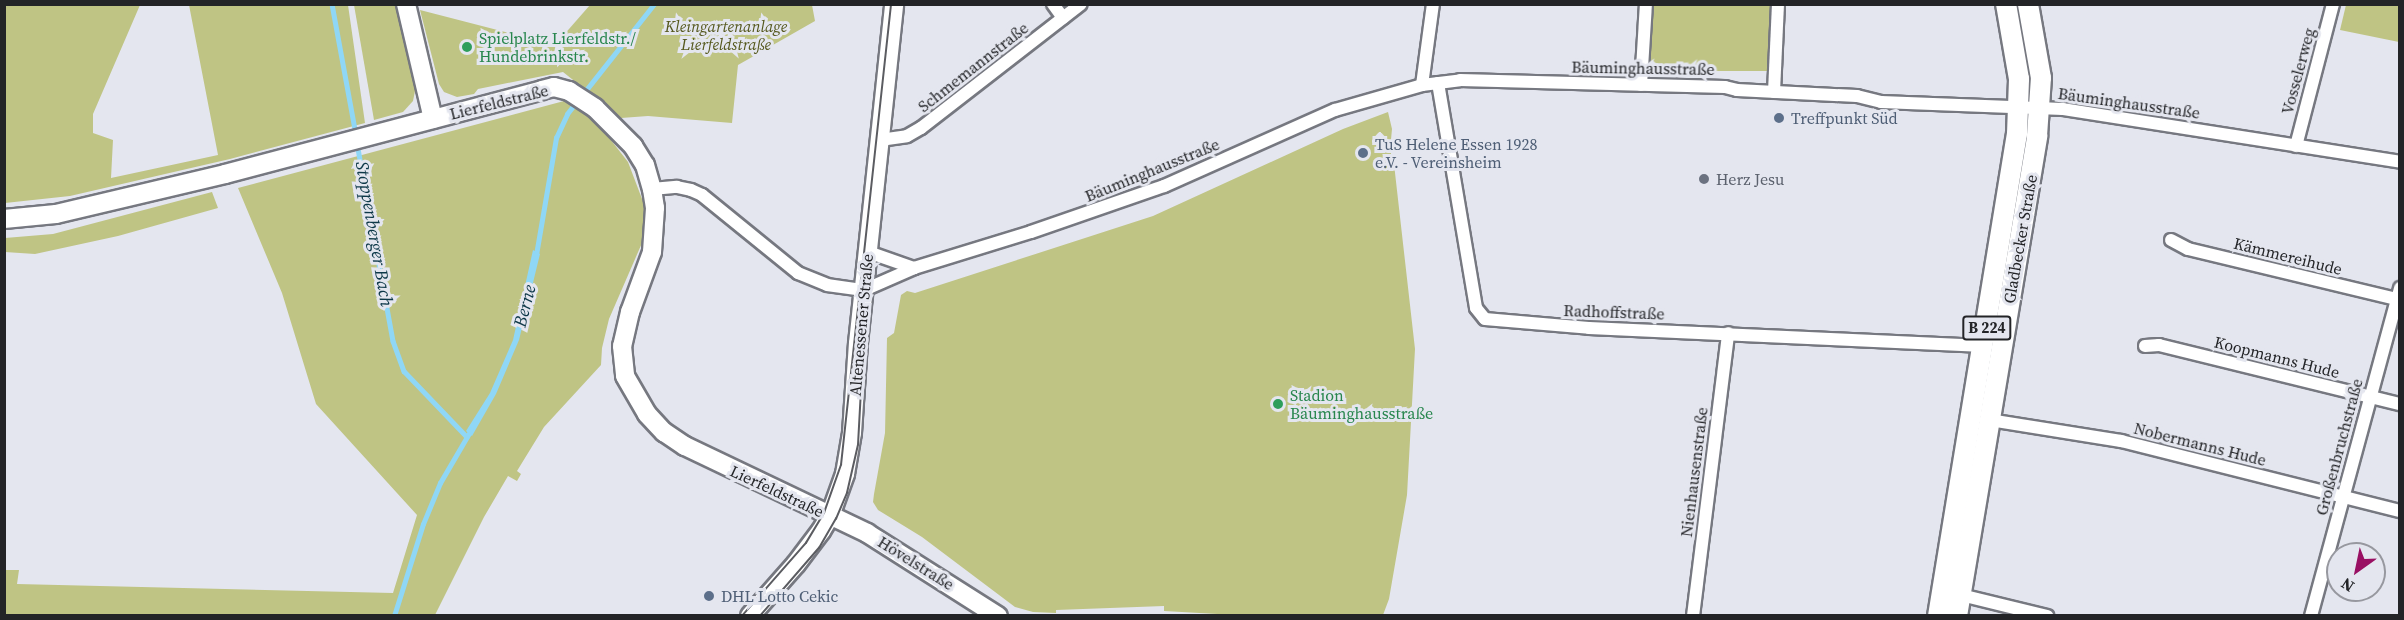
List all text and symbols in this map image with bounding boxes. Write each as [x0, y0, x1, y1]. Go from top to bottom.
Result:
park label: Kleingartenanlage Lierfeldstraße [665, 16, 787, 54]
street label: Schmemannstraße [914, 18, 1032, 116]
street label: Vosselerweg [2277, 26, 2319, 116]
place label: Spielplatz Lierfeldstr./ Hundebrinkstr. [479, 28, 636, 66]
marker: Spielplatz Lierfeldstr./ Hundebrinkstr. [460, 40, 474, 54]
street label: Bäuminghausstraße [1571, 57, 1715, 79]
street label: Lierfeldstraße [448, 80, 550, 124]
street label: Bäuminghausstraße [2057, 84, 2201, 122]
place label: Treffpunkt Süd [1791, 108, 1897, 128]
marker: Treffpunkt Süd [1772, 111, 1786, 125]
street label: Bäuminghausstraße [1082, 134, 1222, 206]
place label: TuS Helene Essen 1928 e.V. - Vereinsheim [1375, 134, 1537, 172]
marker: TuS Helene Essen 1928 e.V. - Vereinsheim [1356, 146, 1370, 160]
water label: Stoppenberger Bach [351, 160, 397, 308]
place label: Herz Jesu [1716, 169, 1784, 189]
marker: Herz Jesu [1697, 172, 1711, 186]
street label: Gladbecker Straße [1999, 173, 2041, 305]
street label: Kämmereihude [2232, 233, 2344, 279]
street label: Altenessener Straße [845, 253, 877, 397]
water label: Berne [509, 283, 541, 329]
street label: Radhoffstraße [1563, 301, 1665, 323]
road number: B 224 [1962, 316, 2012, 340]
street label: Koopmanns Hude [2212, 332, 2342, 382]
street label: Großenbruchstraße [2312, 377, 2366, 517]
place label: Stadion Bäuminghausstraße [1290, 385, 1433, 423]
marker: Stadion Bäuminghausstraße [1271, 397, 1285, 411]
street label: Nienhausenstraße [1677, 406, 1711, 538]
street label: Nobermanns Hude [2132, 418, 2268, 470]
street label: Lierfeldstraße [727, 461, 827, 521]
street label: Hövelstraße [874, 532, 958, 594]
north arrow [2326, 542, 2386, 602]
text: N [2336, 573, 2358, 598]
place label: DHL Lotto Cekic [721, 586, 838, 606]
marker: DHL Lotto Cekic [702, 589, 716, 603]

